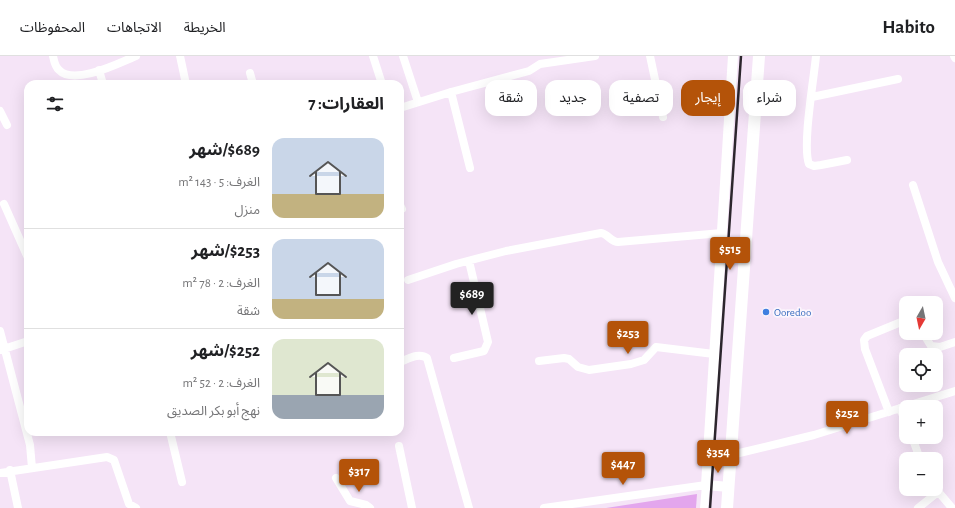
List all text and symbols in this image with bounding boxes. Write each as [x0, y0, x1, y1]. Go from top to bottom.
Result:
text: Habito [882, 18, 935, 37]
text: المحفوظات [20, 21, 85, 35]
text: الاتجاهات [107, 21, 162, 35]
text: الخريطة [184, 21, 226, 35]
chip: شقة [485, 80, 537, 116]
chip: جديد [545, 80, 601, 116]
chip: تصفية [609, 80, 673, 116]
chip: إيجار [681, 80, 735, 116]
chip: شراء [743, 80, 796, 116]
icon: filters [44, 93, 66, 115]
text: العقارات: 7 [308, 95, 384, 112]
text: $689/شهر [189, 141, 260, 158]
icon: home [304, 154, 352, 202]
text: الغرف: 5 · 143 m² [178, 176, 260, 189]
text: منزل [235, 204, 260, 217]
pin: $515 [706, 237, 754, 271]
text: $253/شهر [191, 242, 260, 259]
text: $515 [719, 243, 741, 256]
icon: home [304, 255, 352, 303]
text: الغرف: 2 · 78 m² [182, 277, 260, 290]
pin: $689 [448, 282, 496, 316]
text: $689 [460, 288, 484, 301]
north arrow [899, 296, 943, 340]
map controls [899, 296, 943, 496]
text: شقة [237, 305, 260, 318]
marker: Ooredoo [761, 307, 771, 317]
place label: Ooredoo [774, 307, 811, 318]
pin: $253 [604, 321, 652, 355]
text: $253 [616, 327, 640, 340]
text: $252/شهر [191, 342, 260, 359]
button: locate [899, 348, 943, 392]
icon: home [304, 355, 352, 403]
text: الغرف: 2 · 52 m² [182, 377, 260, 390]
button: + [899, 400, 943, 444]
pin: $252 [823, 401, 871, 435]
text: نهج أبو بكر الصديق [167, 405, 260, 418]
text: $252 [835, 407, 859, 420]
pin: $354 [694, 440, 742, 474]
text: $354 [706, 446, 730, 459]
pin: $447 [599, 452, 647, 486]
button: − [899, 452, 943, 496]
text: $447 [611, 458, 635, 471]
pin: $317 [335, 459, 383, 493]
text: $317 [348, 465, 370, 478]

